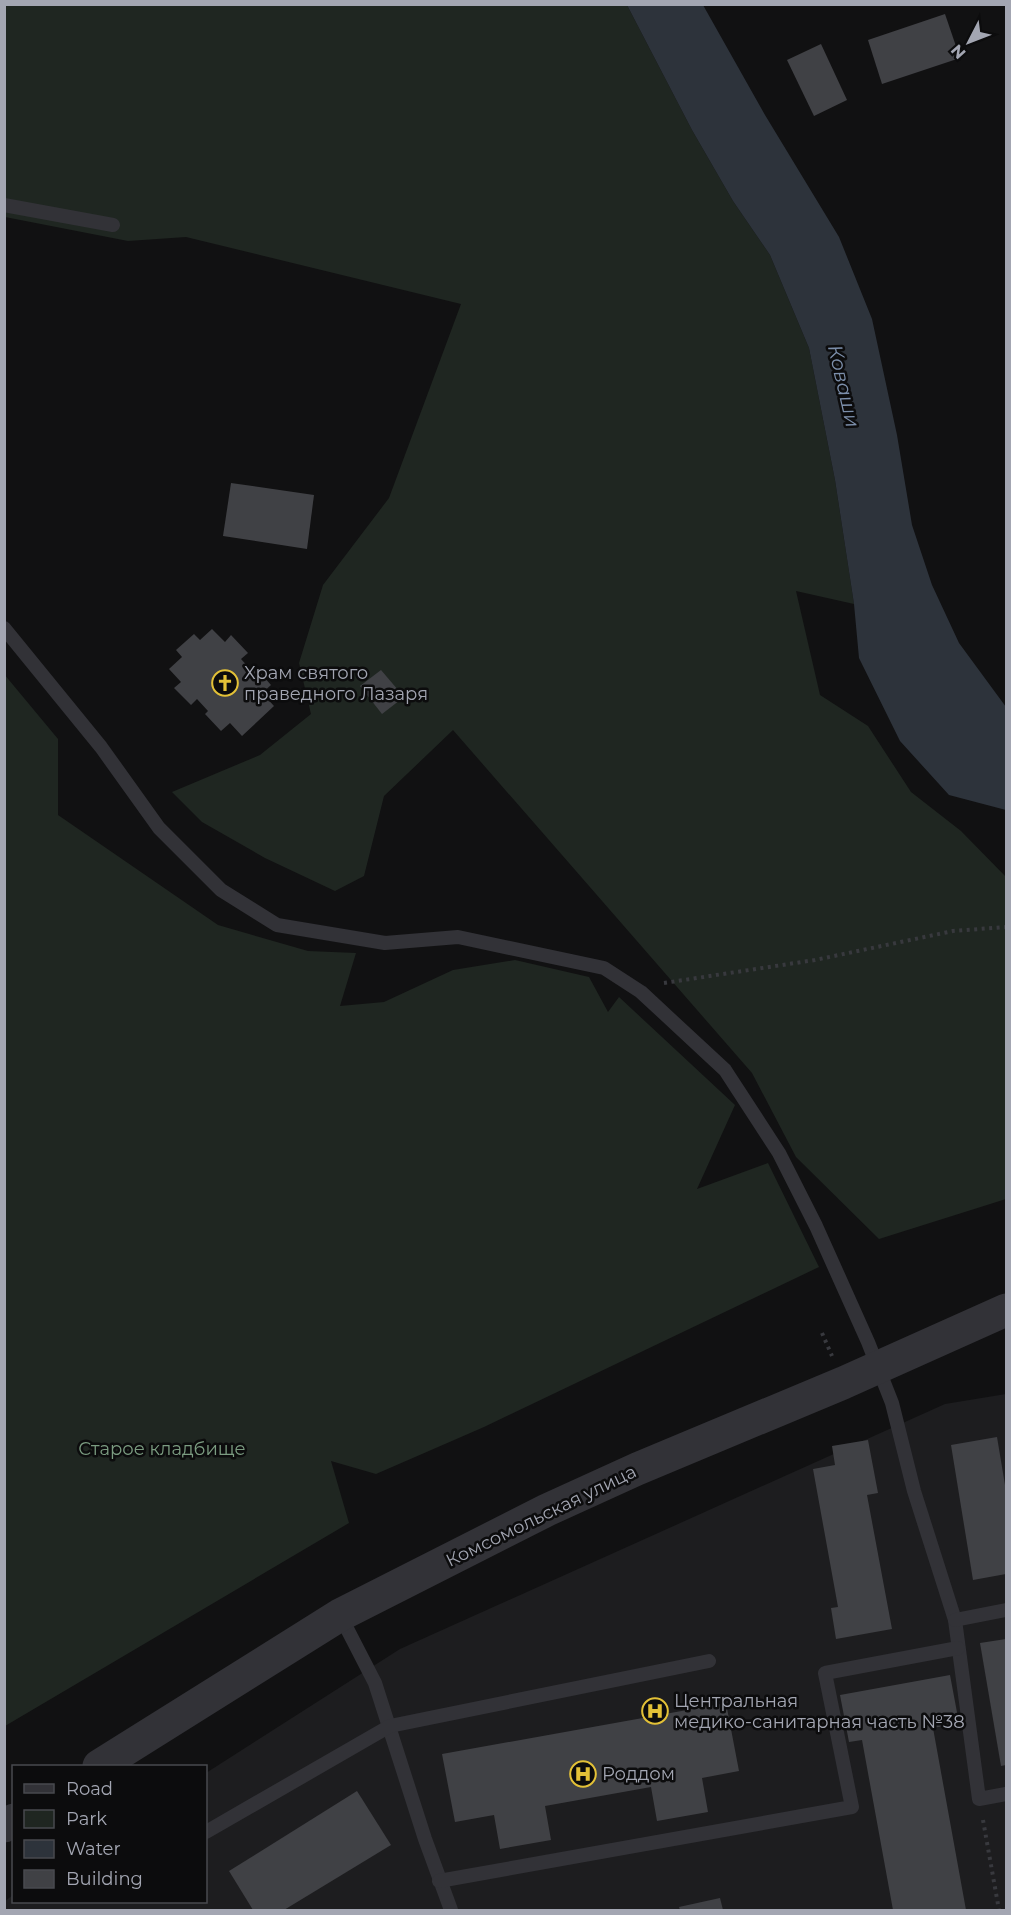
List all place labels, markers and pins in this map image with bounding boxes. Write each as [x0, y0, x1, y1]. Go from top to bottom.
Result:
place label: Храм святого праведного Лазаря [244, 662, 428, 705]
church icon: Храм святого праведного Лазаря [210, 668, 240, 698]
place label: Центральная медико-санитарная часть №38 [674, 1690, 965, 1733]
hospital icon: Центральная медико-санитарная часть №38 [640, 1696, 670, 1726]
hospital icon: Роддом [568, 1759, 598, 1789]
place label: Роддом [602, 1763, 675, 1785]

